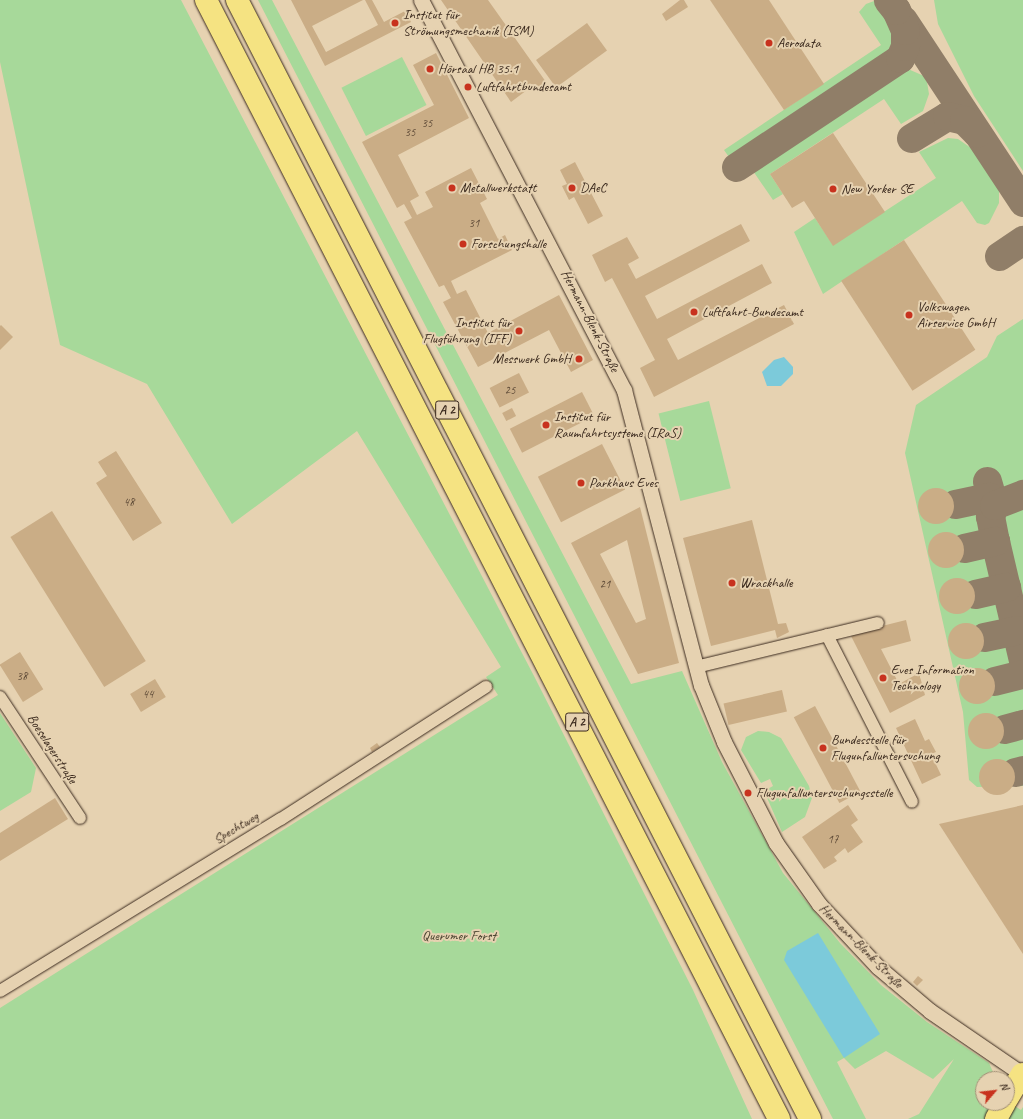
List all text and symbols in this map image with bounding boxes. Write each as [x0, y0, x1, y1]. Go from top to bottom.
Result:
place label: Institut für Strömungsmechanik (ISM) [403, 7, 533, 40]
marker: Institut für Strömungsmechanik (ISM) [390, 18, 400, 28]
place label: Aerodata [777, 35, 821, 51]
marker: Aerodata [764, 38, 774, 48]
place label: Hörsaal HB 35.1 [438, 61, 518, 77]
marker: Hörsaal HB 35.1 [425, 64, 435, 74]
place label: Luftfahrtbundesamt [476, 79, 571, 95]
marker: Luftfahrtbundesamt [463, 82, 473, 92]
house number: 35 [422, 117, 432, 131]
house number: 35 [405, 126, 415, 140]
place label: Metallwerkstatt [460, 180, 536, 196]
place label: DAeC [580, 180, 606, 196]
place label: New Yorker SE [841, 181, 913, 197]
marker: Metallwerkstatt [447, 183, 457, 193]
marker: DAeC [567, 183, 577, 193]
marker: New Yorker SE [828, 184, 838, 194]
house number: 31 [469, 217, 479, 231]
place label: Forschungshalle [471, 236, 546, 252]
marker: Forschungshalle [458, 239, 468, 249]
street label: Hermann-Blenk-Straße [557, 267, 623, 375]
place label: Volkswagen Airservice GmbH [917, 299, 995, 332]
place label: Luftfahrt-Bundesamt [702, 304, 803, 320]
marker: Luftfahrt-Bundesamt [689, 307, 699, 317]
marker: Volkswagen Airservice GmbH [904, 310, 914, 320]
place label: Institut für Flugführung (IFF) [423, 315, 511, 348]
marker: Institut für Flugführung (IFF) [514, 326, 524, 336]
place label: Messwerk GmbH [493, 351, 571, 367]
marker: Messwerk GmbH [574, 354, 584, 364]
house number: 25 [505, 384, 515, 398]
road number: A 2 [435, 399, 459, 421]
place label: Institut für Raumfahrtsysteme (IRaS) [554, 409, 681, 442]
marker: Institut für Raumfahrtsysteme (IRaS) [541, 420, 551, 430]
place label: Parkhaus Eves [589, 475, 658, 491]
marker: Parkhaus Eves [576, 478, 586, 488]
house number: 48 [124, 496, 134, 510]
place label: Wrackhalle [740, 575, 793, 591]
house number: 21 [600, 578, 610, 592]
marker: Wrackhalle [727, 578, 737, 588]
place label: Eves Information Technology [891, 662, 973, 694]
house number: 38 [17, 670, 27, 684]
marker: Eves Information Technology [878, 673, 888, 683]
house number: 44 [143, 688, 153, 702]
street label: Boeselagerstraße [23, 711, 81, 787]
road number: A 2 [565, 711, 589, 733]
place label: Bundesstelle für Flugunfalluntersuchung [831, 732, 940, 764]
marker: Bundesstelle für Flugunfalluntersuchung [818, 743, 828, 753]
place label: Flugunfalluntersuchungsstelle [756, 785, 893, 801]
marker: Flugunfalluntersuchungsstelle [743, 788, 753, 798]
street label: Spechtweg [211, 808, 261, 848]
house number: 17 [828, 833, 838, 847]
street label: Hermann-Blenk-Straße [815, 900, 907, 992]
park label: Querumer Forst [422, 928, 496, 944]
north arrow [975, 1071, 1015, 1111]
text: N [997, 1080, 1012, 1092]

